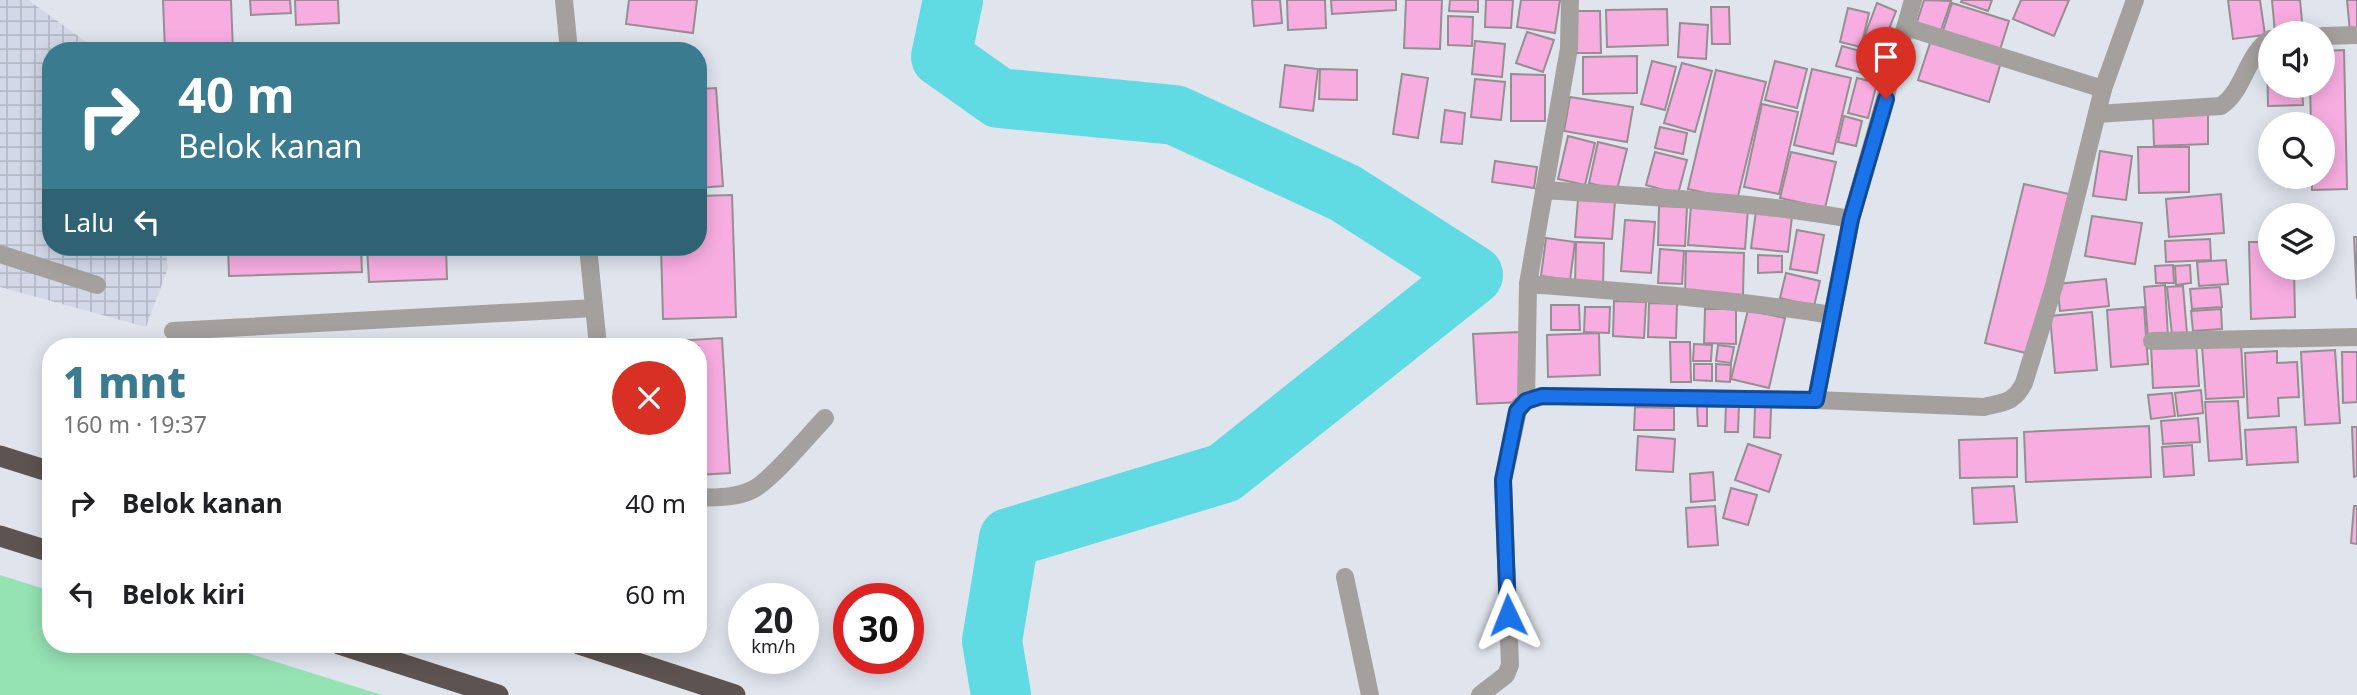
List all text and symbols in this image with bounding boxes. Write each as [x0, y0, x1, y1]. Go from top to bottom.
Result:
map controls [2258, 21, 2335, 280]
button: sound [2258, 21, 2335, 98]
pin [1856, 27, 1916, 99]
icon: arrive [1867, 38, 1905, 76]
text: 40 m [178, 61, 295, 127]
icon: right [63, 70, 154, 161]
button: search [2258, 112, 2335, 189]
text: Belok kanan [178, 124, 362, 167]
icon: left [128, 203, 166, 241]
button: layers [2258, 203, 2335, 280]
text: Lalu [63, 204, 114, 240]
text: 1 mnt [63, 353, 186, 410]
button: close [612, 361, 686, 435]
text: 160 m · 19:37 [63, 408, 207, 440]
icon: right [63, 484, 101, 522]
text: Belok kanan [122, 485, 283, 521]
text: 40 m [625, 485, 686, 521]
icon: left [63, 575, 101, 613]
text: Belok kiri [122, 576, 245, 612]
text: 60 m [625, 576, 686, 612]
position arrow [1471, 578, 1545, 652]
speed limit sign: 30 [833, 583, 924, 674]
text: 20 [753, 596, 794, 643]
text: km/h [751, 634, 796, 658]

